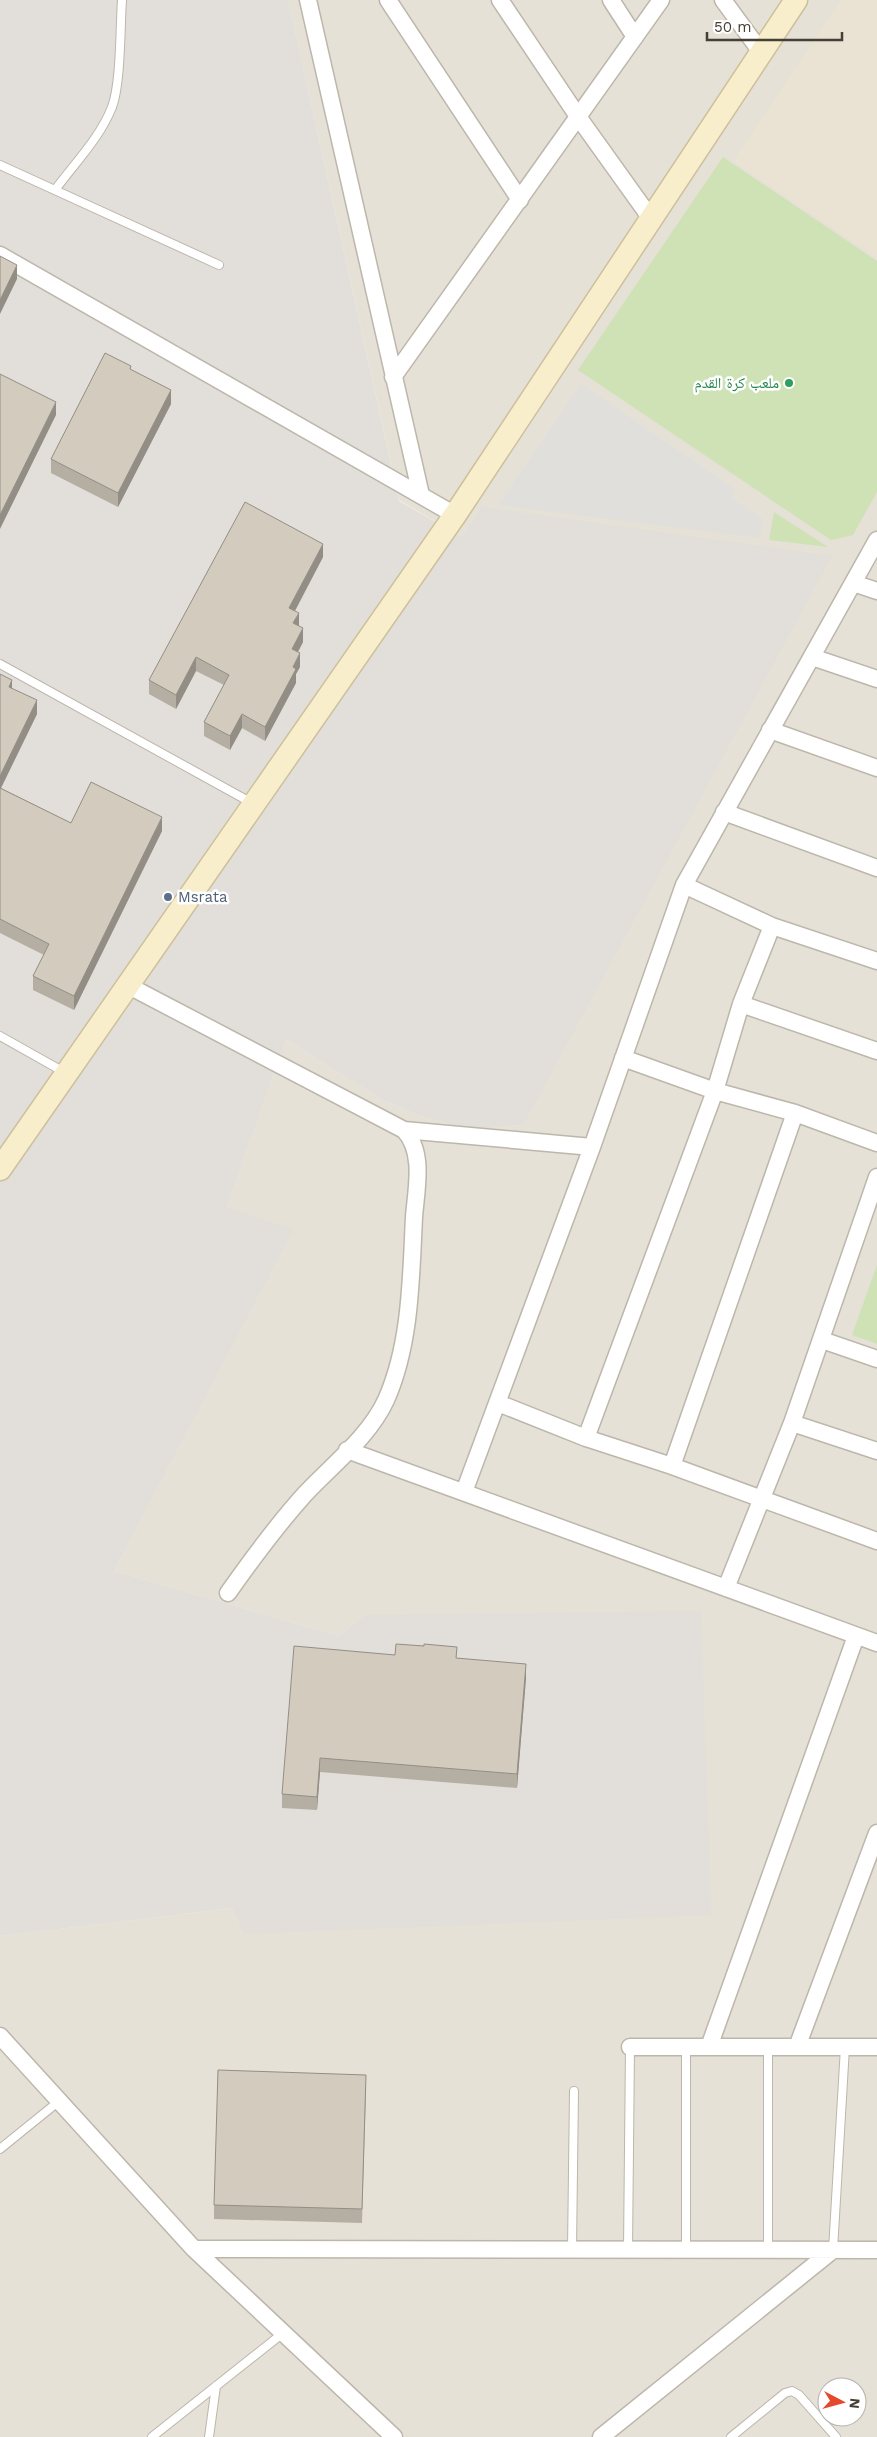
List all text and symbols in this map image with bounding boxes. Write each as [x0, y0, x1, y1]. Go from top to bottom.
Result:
scale bar [707, 10, 842, 42]
text: 50 m [714, 18, 751, 36]
place label: ملعب كرة القدم [694, 374, 779, 393]
marker: ملعب كرة القدم [783, 377, 795, 389]
place label: Msrata [178, 888, 228, 906]
marker: Msrata [162, 891, 174, 903]
north arrow [817, 2377, 867, 2427]
text: N [846, 2397, 863, 2409]

